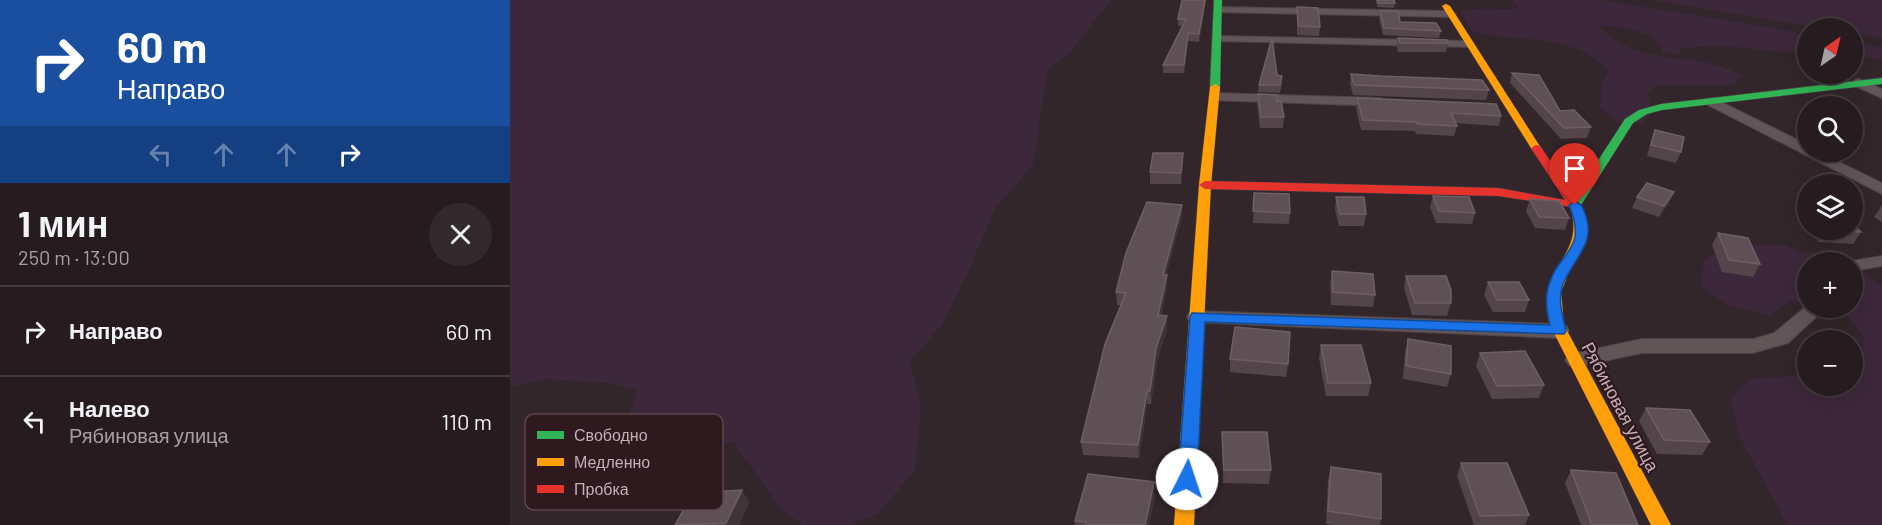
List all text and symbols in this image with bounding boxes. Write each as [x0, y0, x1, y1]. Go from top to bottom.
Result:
north arrow [1797, 18, 1863, 84]
map controls [1797, 18, 1863, 396]
text: 60 m [117, 21, 207, 71]
icon: right [18, 24, 96, 102]
text: Направо [117, 72, 225, 104]
button: search [1797, 96, 1863, 162]
icon: left [144, 138, 177, 171]
icon: ahead [207, 138, 240, 171]
icon: ahead [270, 138, 303, 171]
icon: right [333, 138, 366, 171]
pin [1549, 143, 1600, 205]
icon: arrive [1558, 152, 1591, 185]
button: layers [1797, 174, 1863, 240]
text: 1 мин [18, 201, 108, 244]
button: close [429, 203, 492, 266]
text: 250 m · 13:00 [18, 245, 130, 269]
button: + [1797, 252, 1863, 318]
icon: right [18, 315, 51, 348]
text: Направо [69, 317, 163, 343]
text: 60 m [446, 318, 492, 344]
button: − [1797, 330, 1863, 396]
street label: Рябиновая улица [1577, 338, 1665, 476]
text: Налево [69, 395, 150, 421]
icon: left [18, 405, 51, 438]
text: 110 m [442, 408, 492, 434]
legend [525, 414, 723, 510]
text: Рябиновая улица [69, 423, 229, 447]
text: Свободно [574, 425, 648, 444]
position arrow [1155, 447, 1219, 511]
text: Медленно [574, 452, 650, 471]
text: Пробка [574, 479, 629, 498]

